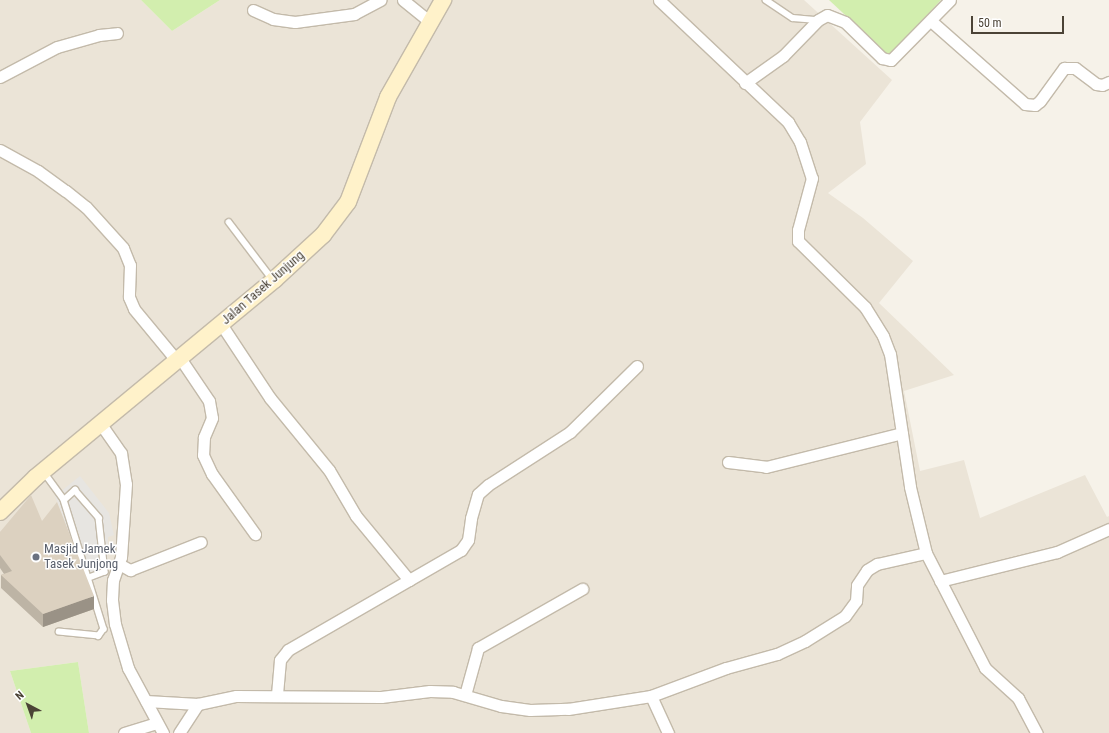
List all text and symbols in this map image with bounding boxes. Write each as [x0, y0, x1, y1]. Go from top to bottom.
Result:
scale bar [973, 8, 1066, 34]
text: 50 m [978, 16, 1002, 30]
street label: Jalan Tasek Junjung [218, 248, 308, 328]
place label: Masjid Jamek Tasek Junjong [44, 542, 118, 573]
marker: Masjid Jamek Tasek Junjong [31, 552, 41, 562]
north arrow [8, 685, 48, 725]
text: N [13, 688, 27, 703]

